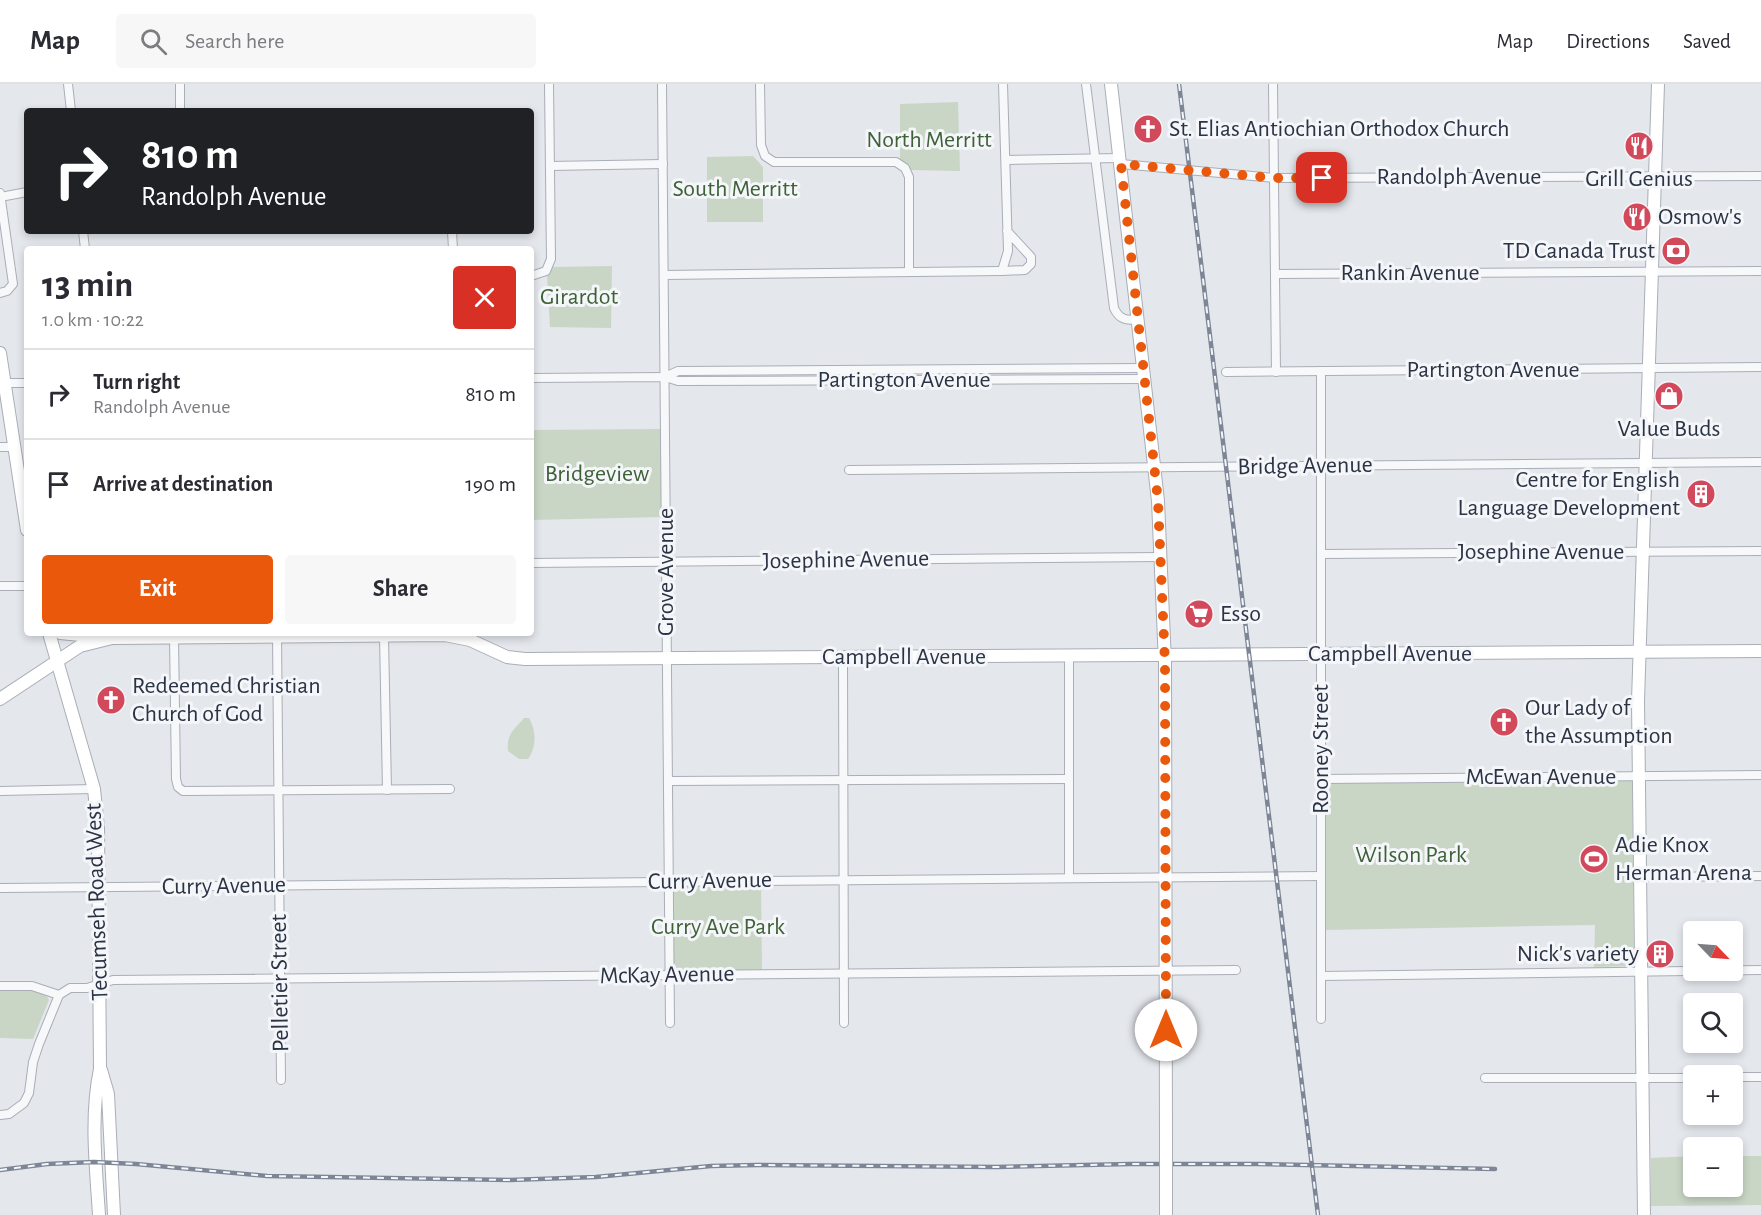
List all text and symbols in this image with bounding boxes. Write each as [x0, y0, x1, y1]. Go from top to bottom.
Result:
search box [116, 14, 536, 68]
icon: search [137, 25, 170, 58]
text: Map [30, 27, 80, 55]
text: Search here [185, 30, 284, 52]
text: Map [1497, 31, 1533, 52]
text: Directions [1566, 31, 1650, 52]
text: Saved [1683, 31, 1731, 52]
church icon: St. Elias Antiochian Orthodox Church [1132, 113, 1164, 145]
place label: St. Elias Antiochian Orthodox Church [1169, 117, 1509, 141]
park label: North Merritt [866, 128, 992, 152]
restaurant icon: Grill Genius [1623, 130, 1655, 162]
icon: right [42, 132, 120, 210]
text: 810 m [141, 134, 239, 176]
pin [1296, 152, 1347, 203]
icon: arrive [1305, 161, 1338, 194]
street label: Randolph Avenue [1377, 165, 1541, 189]
place label: Grill Genius [1585, 167, 1693, 191]
park label: South Merritt [672, 177, 798, 201]
text: Randolph Avenue [141, 183, 326, 210]
restaurant icon: Osmow's [1621, 201, 1653, 233]
place label: Osmow's [1658, 205, 1742, 229]
bank icon: TD Canada Trust [1660, 235, 1692, 267]
place label: TD Canada Trust [1503, 239, 1655, 263]
street label: Rankin Avenue [1340, 261, 1480, 285]
button: close [453, 266, 516, 329]
text: 13 min [42, 267, 133, 303]
park label: Girardot [540, 285, 618, 309]
text: 1.0 km · 10:22 [42, 310, 144, 330]
street label: Partington Avenue [1406, 358, 1580, 382]
street label: Partington Avenue [817, 368, 991, 392]
text: Turn right [93, 371, 180, 393]
icon: right [42, 378, 75, 411]
shop icon: Value Buds [1653, 380, 1685, 412]
text: 810 m [465, 383, 516, 405]
text: Randolph Avenue [93, 397, 230, 417]
place label: Value Buds [1618, 417, 1720, 441]
street label: Bridge Avenue [1237, 453, 1373, 479]
park label: Bridgeview [545, 462, 649, 486]
icon: arrive [42, 468, 75, 501]
place label: Centre for English Language Development [1458, 468, 1680, 520]
text: Arrive at destination [93, 473, 273, 495]
text: 190 m [465, 473, 516, 495]
building icon: Centre for English Language Development [1685, 478, 1717, 510]
street label: Grove Avenue [654, 508, 678, 636]
street label: Josephine Avenue [1458, 540, 1624, 564]
street label: Josephine Avenue [763, 547, 929, 573]
button: Exit [42, 555, 273, 624]
button: Share [285, 555, 516, 624]
supermarket icon: Esso [1183, 598, 1215, 630]
place label: Esso [1220, 602, 1261, 626]
street label: Campbell Avenue [1308, 642, 1472, 666]
street label: Campbell Avenue [822, 645, 986, 669]
place label: Redeemed Christian Church of God [132, 674, 321, 726]
church icon: Redeemed Christian Church of God [95, 684, 127, 716]
street label: Rooney Street [1309, 684, 1333, 814]
place label: Our Lady of the Assumption [1525, 696, 1673, 748]
church icon: Our Lady of the Assumption [1488, 706, 1520, 738]
street label: McEwan Avenue [1466, 765, 1616, 789]
street label: Tecumseh Road West [82, 802, 112, 1001]
place label: Adie Knox Herman Arena [1615, 833, 1752, 885]
park label: Wilson Park [1355, 843, 1467, 867]
sports icon: Adie Knox Herman Arena [1578, 843, 1610, 875]
street label: Curry Avenue [648, 868, 772, 894]
street label: Curry Avenue [162, 873, 286, 899]
street label: Pelletier Street [267, 913, 293, 1052]
park label: Curry Ave Park [651, 915, 785, 939]
north arrow [1683, 921, 1743, 981]
map controls [1683, 921, 1743, 1197]
building icon: Nick's variety [1644, 938, 1676, 970]
place label: Nick's variety [1517, 942, 1639, 966]
street label: McKay Avenue [599, 962, 735, 988]
button: search [1683, 993, 1743, 1053]
position arrow [1134, 998, 1198, 1062]
button: + [1683, 1065, 1743, 1125]
button: − [1683, 1137, 1743, 1197]

